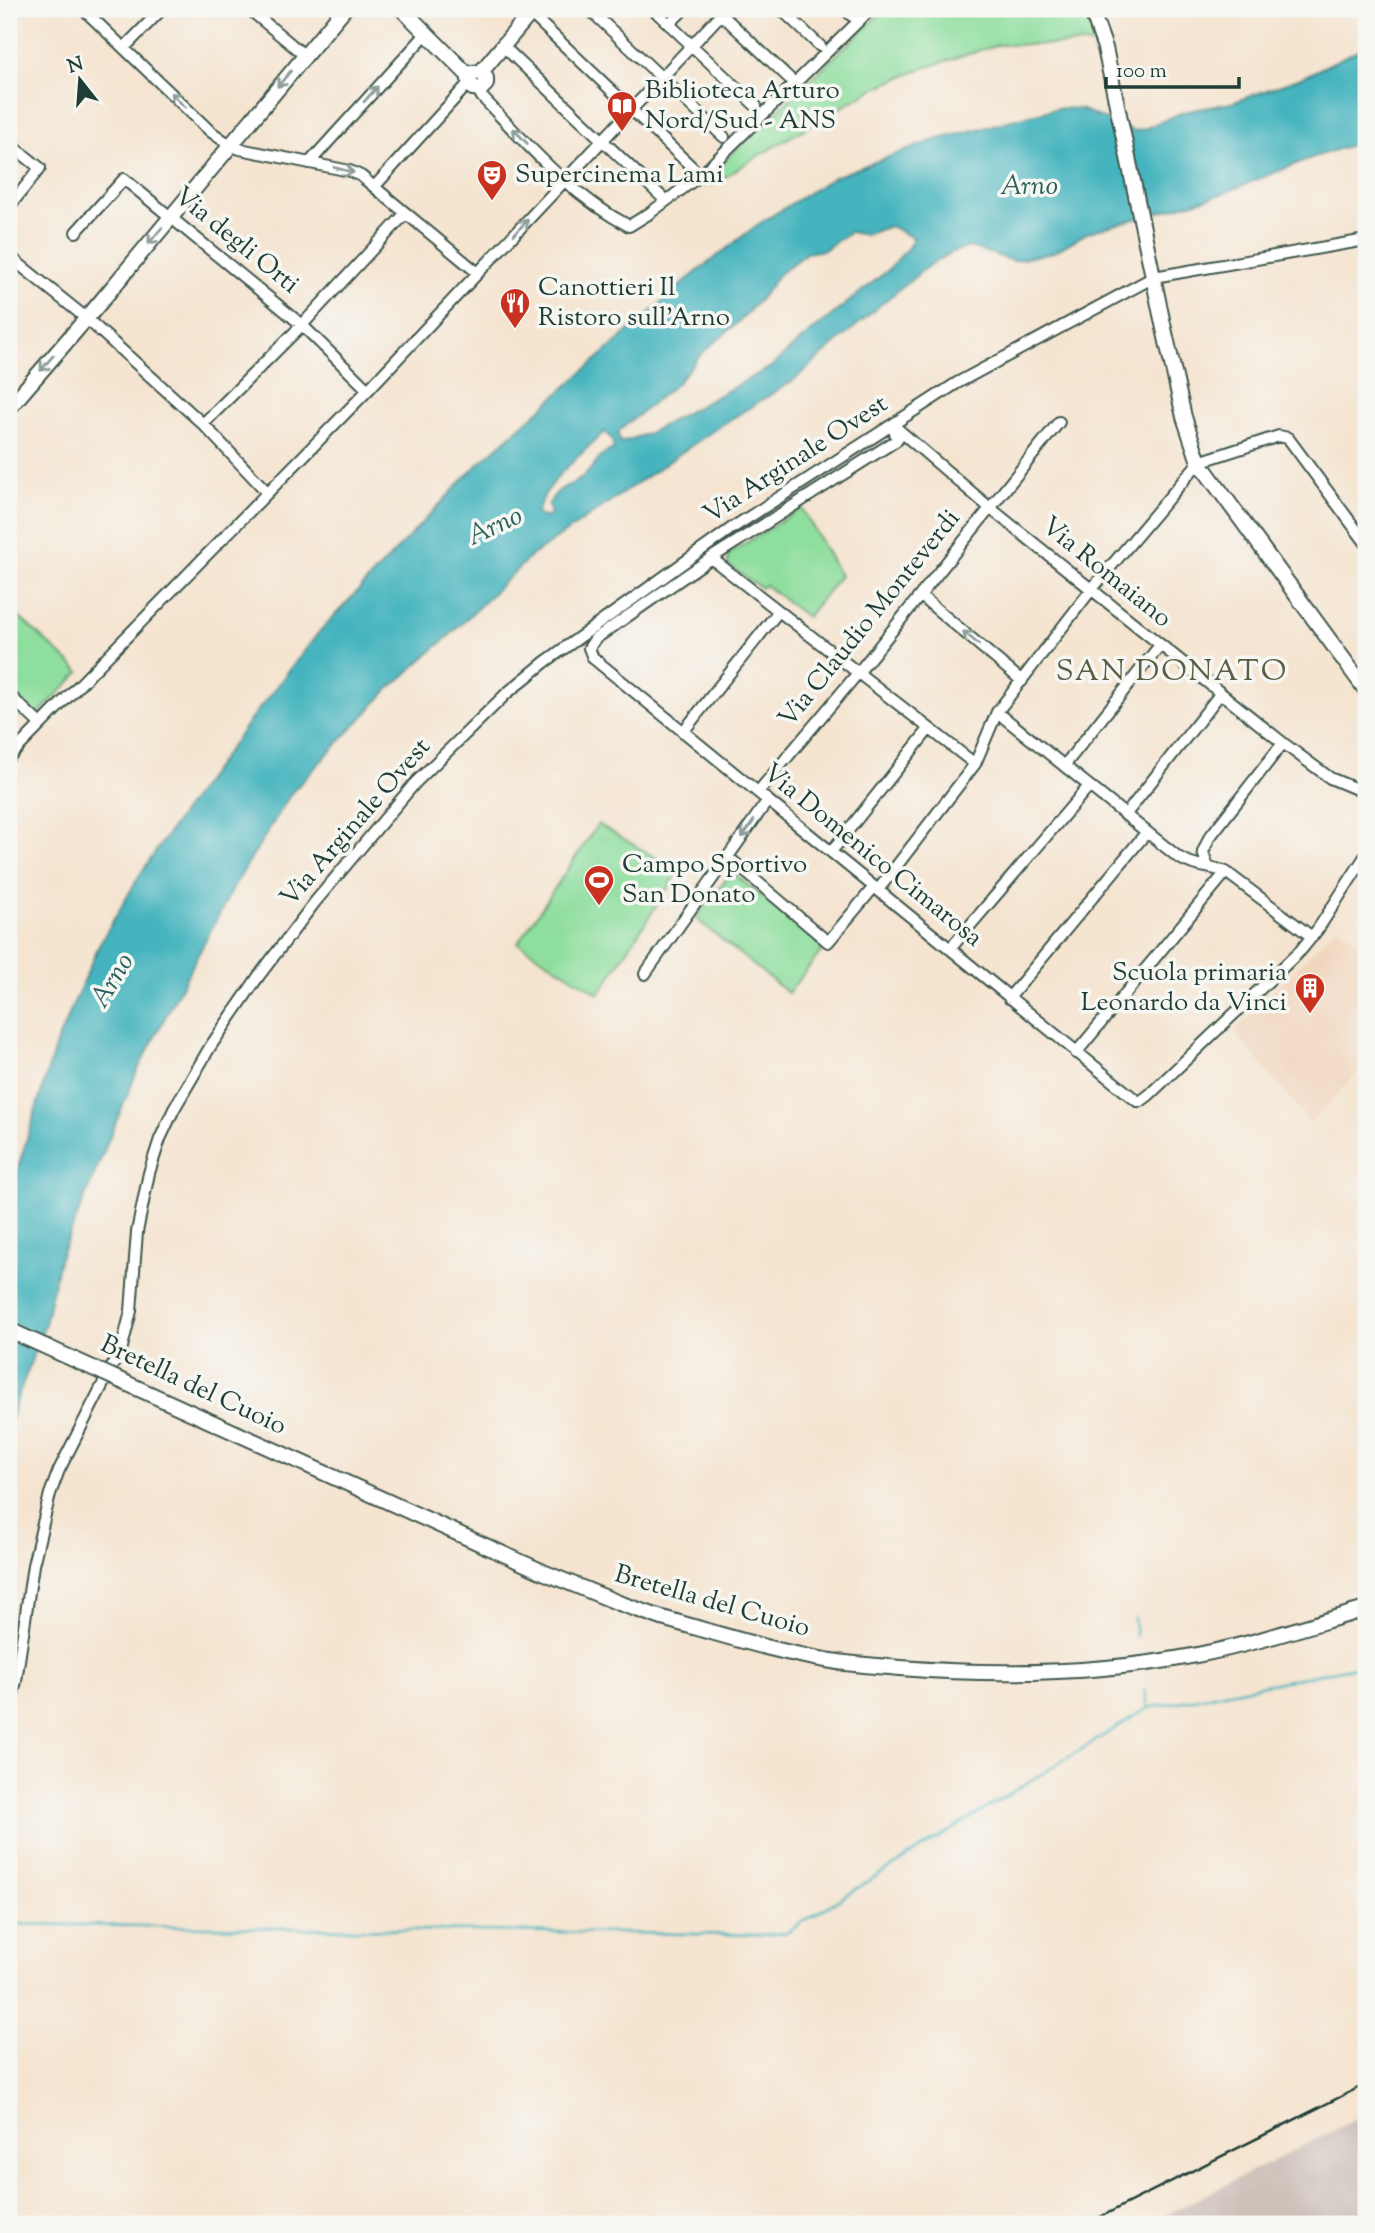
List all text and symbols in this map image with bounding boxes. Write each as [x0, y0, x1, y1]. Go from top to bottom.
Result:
north arrow [46, 46, 116, 116]
scale bar [1106, 46, 1238, 90]
text: N [65, 51, 87, 81]
text: 100 m [1116, 57, 1167, 87]
one-way arrow [276, 70, 292, 88]
place label: Biblioteca Arturo Nord/Sud - ANS [645, 73, 840, 140]
one-way arrow [363, 86, 380, 103]
library icon: Biblioteca Arturo Nord/Sud - ANS [605, 89, 639, 133]
one-way arrow [170, 92, 187, 109]
one-way arrow [511, 128, 528, 145]
place label: Supercinema Lami [515, 157, 724, 194]
theatre icon: Supercinema Lami [475, 158, 509, 202]
one-way arrow [333, 165, 355, 178]
water label: Arno [1000, 167, 1058, 207]
street label: Via degli Orti [165, 179, 307, 303]
one-way arrow [513, 219, 530, 236]
one-way arrow [148, 227, 163, 245]
place label: Canottieri Il Ristoro sull'Arno [538, 270, 730, 337]
restaurant icon: Canottieri Il Ristoro sull'Arno [498, 286, 532, 330]
one-way arrow [39, 354, 55, 372]
street label: Via Arginale Ovest [697, 386, 895, 534]
water label: Arno [460, 497, 530, 557]
street label: Via Claudio Monteverdi [770, 502, 970, 736]
street label: Via Romaiano [1033, 509, 1179, 637]
one-way arrow [963, 630, 981, 646]
district label: SAN DONATO [1056, 651, 1288, 694]
street label: Via Arginale Ovest [272, 730, 440, 916]
street label: Via Domenico Cimarosa [754, 755, 990, 957]
one-way arrow [741, 819, 755, 838]
place label: Campo Sportivo San Donato [622, 847, 807, 914]
sports icon: Campo Sportivo San Donato [582, 863, 616, 907]
water label: Arno [81, 946, 145, 1016]
place label: Scuola primaria Leonardo da Vinci [1081, 955, 1287, 1022]
building icon: Scuola primaria Leonardo da Vinci [1293, 971, 1327, 1015]
street label: Bretella del Cuoio [94, 1327, 292, 1445]
street label: Bretella del Cuoio [610, 1556, 814, 1648]

